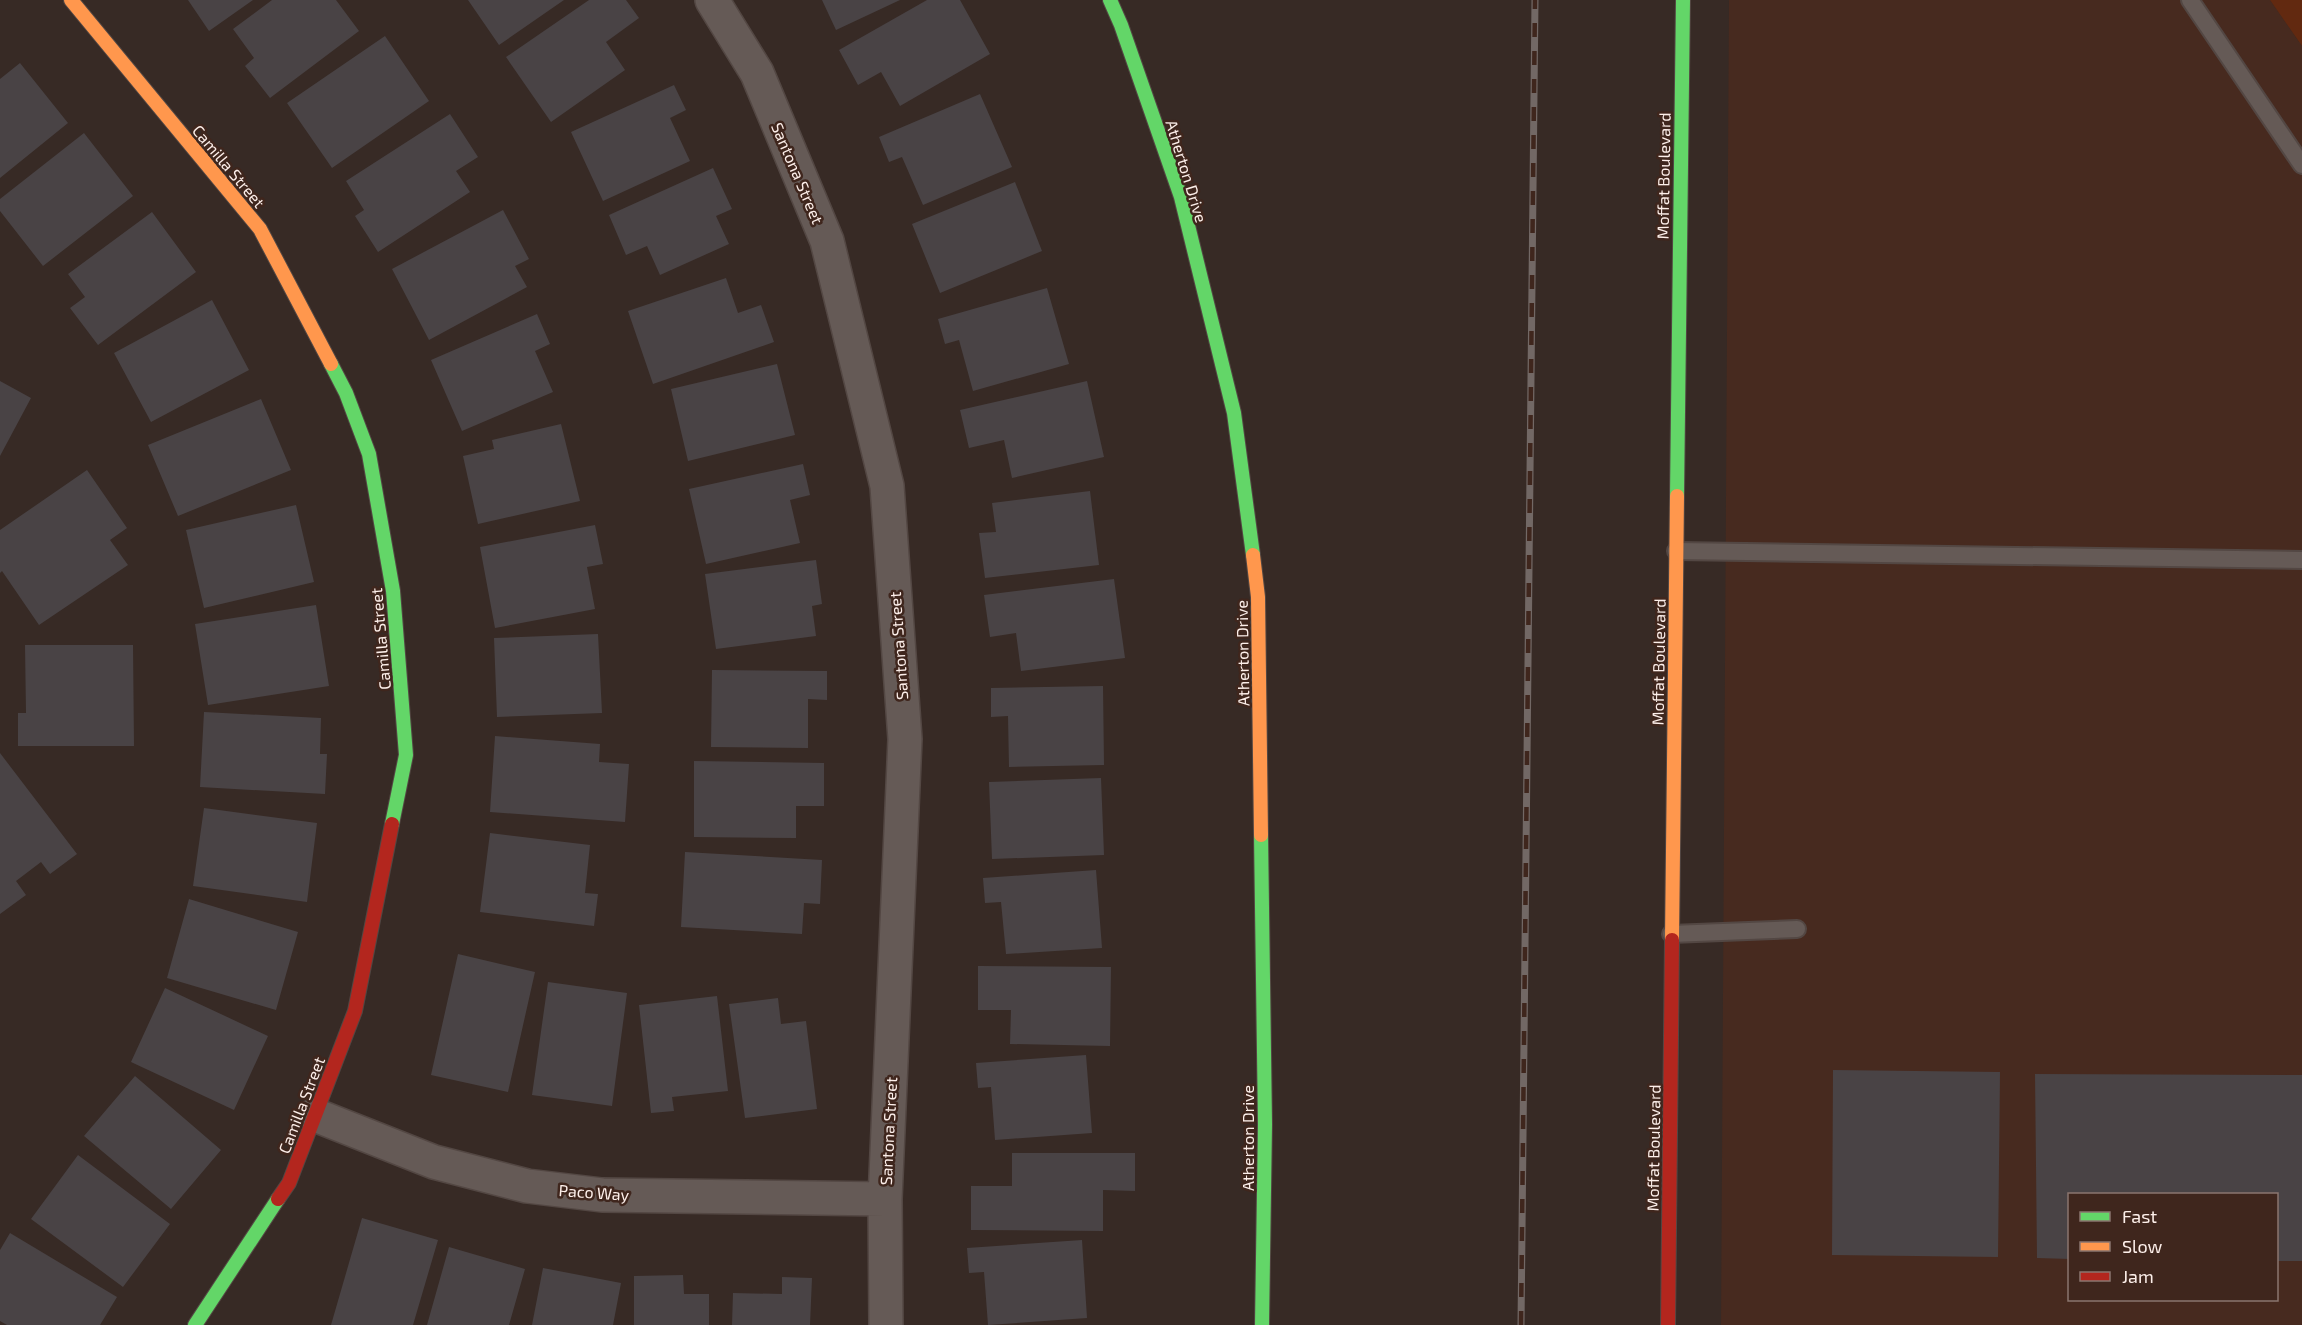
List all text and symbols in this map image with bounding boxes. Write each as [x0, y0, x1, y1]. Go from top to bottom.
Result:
street label: Moffat Boulevard [1652, 112, 1674, 240]
street label: Atherton Drive [1162, 117, 1212, 225]
street label: Santona Street [768, 119, 828, 227]
street label: Camilla Street [189, 121, 269, 211]
street label: Camilla Street [366, 587, 394, 691]
street label: Santona Street [885, 591, 911, 701]
street label: Moffat Boulevard [1647, 598, 1669, 726]
street label: Atherton Drive [1232, 600, 1252, 706]
street label: Camilla Street [274, 1054, 328, 1156]
street label: Santona Street [876, 1076, 900, 1186]
street label: Moffat Boulevard [1642, 1084, 1664, 1212]
street label: Atherton Drive [1238, 1085, 1257, 1191]
street label: Paco Way [558, 1180, 630, 1204]
legend [2068, 1193, 2278, 1301]
text: Fast [2122, 1205, 2157, 1227]
text: Slow [2122, 1235, 2163, 1257]
text: Jam [2122, 1265, 2154, 1287]

